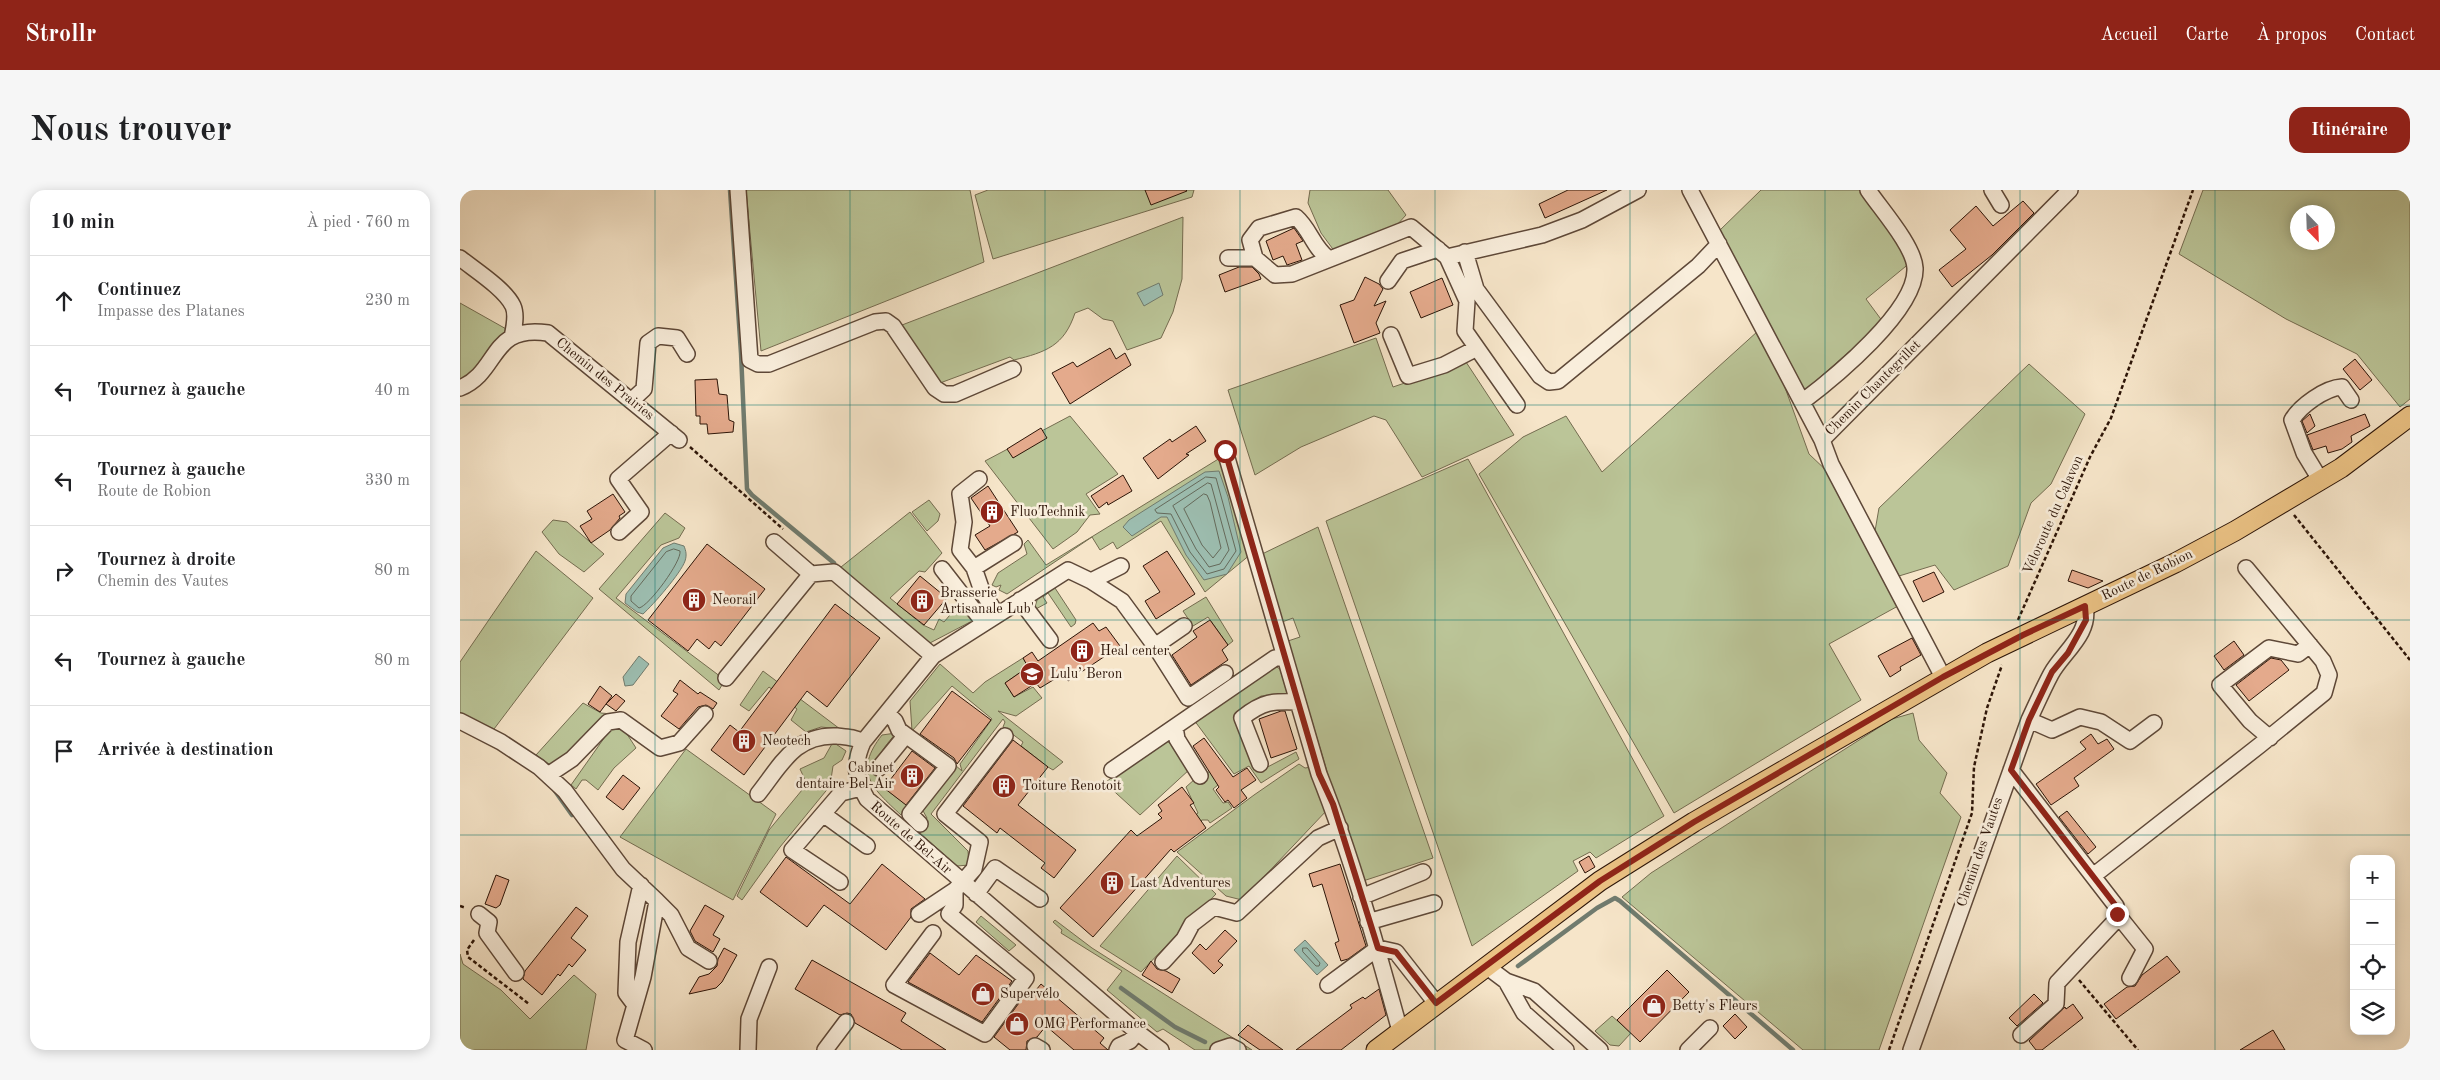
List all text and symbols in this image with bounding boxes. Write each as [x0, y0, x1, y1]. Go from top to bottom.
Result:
text: Strollr [25, 23, 96, 47]
text: Accueil [2100, 26, 2158, 44]
text: Carte [2186, 26, 2228, 44]
text: À propos [2256, 26, 2327, 44]
text: Contact [2355, 26, 2415, 44]
button: Itinéraire [2289, 107, 2410, 153]
text: Nous trouver [30, 113, 232, 148]
north arrow [2290, 205, 2335, 250]
text: 10 min [50, 212, 115, 233]
text: À pied · 760 m [307, 215, 410, 231]
text: Continuez [97, 281, 181, 300]
icon: ahead [50, 287, 78, 315]
text: 230 m [365, 293, 410, 309]
text: Impasse des Platanes [97, 304, 245, 320]
street label: Chemin des Prairies [553, 335, 657, 423]
street label: Chemin Chantegrillet [1823, 338, 1923, 438]
icon: left [50, 377, 78, 405]
text: Tournez à gauche [97, 381, 245, 400]
text: 40 m [374, 383, 410, 399]
route start [1214, 440, 1237, 463]
street label: Véloroute du Calavon [2020, 453, 2086, 577]
text: Tournez à gauche [97, 461, 245, 480]
icon: left [50, 467, 78, 495]
text: 330 m [365, 473, 410, 489]
text: Route de Robion [97, 484, 211, 500]
building icon: FluoTechnik [979, 499, 1005, 525]
place label: FluoTechnik [1010, 505, 1086, 519]
street label: Route de Robion [2099, 547, 2195, 603]
text: Tournez à droite [97, 551, 236, 570]
icon: right [50, 557, 78, 585]
text: 80 m [374, 563, 410, 579]
text: Chemin des Vautes [97, 574, 229, 590]
place label: Brasserie Artisanale Lub' [940, 586, 1034, 616]
building icon: Neorail [681, 587, 707, 613]
building icon: Brasserie Artisanale Lub' [909, 588, 935, 614]
place label: Neorail [712, 593, 757, 607]
building icon: Heal center [1069, 638, 1095, 664]
place label: Heal center [1100, 644, 1170, 658]
icon: left [50, 647, 78, 675]
text: Tournez à gauche [97, 651, 245, 670]
text: 80 m [374, 653, 410, 669]
school or university icon: Lulu’ Beron [1019, 661, 1045, 687]
place label: Lulu’ Beron [1050, 667, 1123, 681]
building icon: Neotech [731, 728, 757, 754]
place label: Neotech [762, 734, 812, 748]
icon: arrive [50, 737, 78, 765]
text: Arrivée à destination [97, 741, 273, 760]
place label: Cabinet dentaire Bel-Air [796, 761, 894, 791]
building icon: Cabinet dentaire Bel-Air [899, 763, 925, 789]
building icon: Toiture Renotoit [991, 773, 1017, 799]
place label: Toiture Renotoit [1022, 779, 1122, 793]
street label: Chemin des Vautes [1955, 795, 2005, 909]
street label: Route de Bel-Air [868, 799, 955, 877]
map controls [2350, 855, 2395, 1035]
button: + [2350, 855, 2395, 900]
building icon: Last Adventures [1099, 870, 1125, 896]
place label: Last Adventures [1130, 876, 1231, 890]
button: − [2350, 900, 2395, 945]
route end [2106, 903, 2129, 926]
button: locate [2350, 945, 2395, 990]
shop icon: Supervélo [970, 981, 996, 1007]
place label: Supervélo [1000, 987, 1060, 1001]
button: layers [2350, 990, 2395, 1035]
shop icon: Betty's Fleurs [1641, 993, 1667, 1019]
place label: Betty's Fleurs [1672, 999, 1758, 1013]
shop icon: OMG Performance [1004, 1011, 1030, 1037]
place label: OMG Performance [1034, 1017, 1146, 1031]

